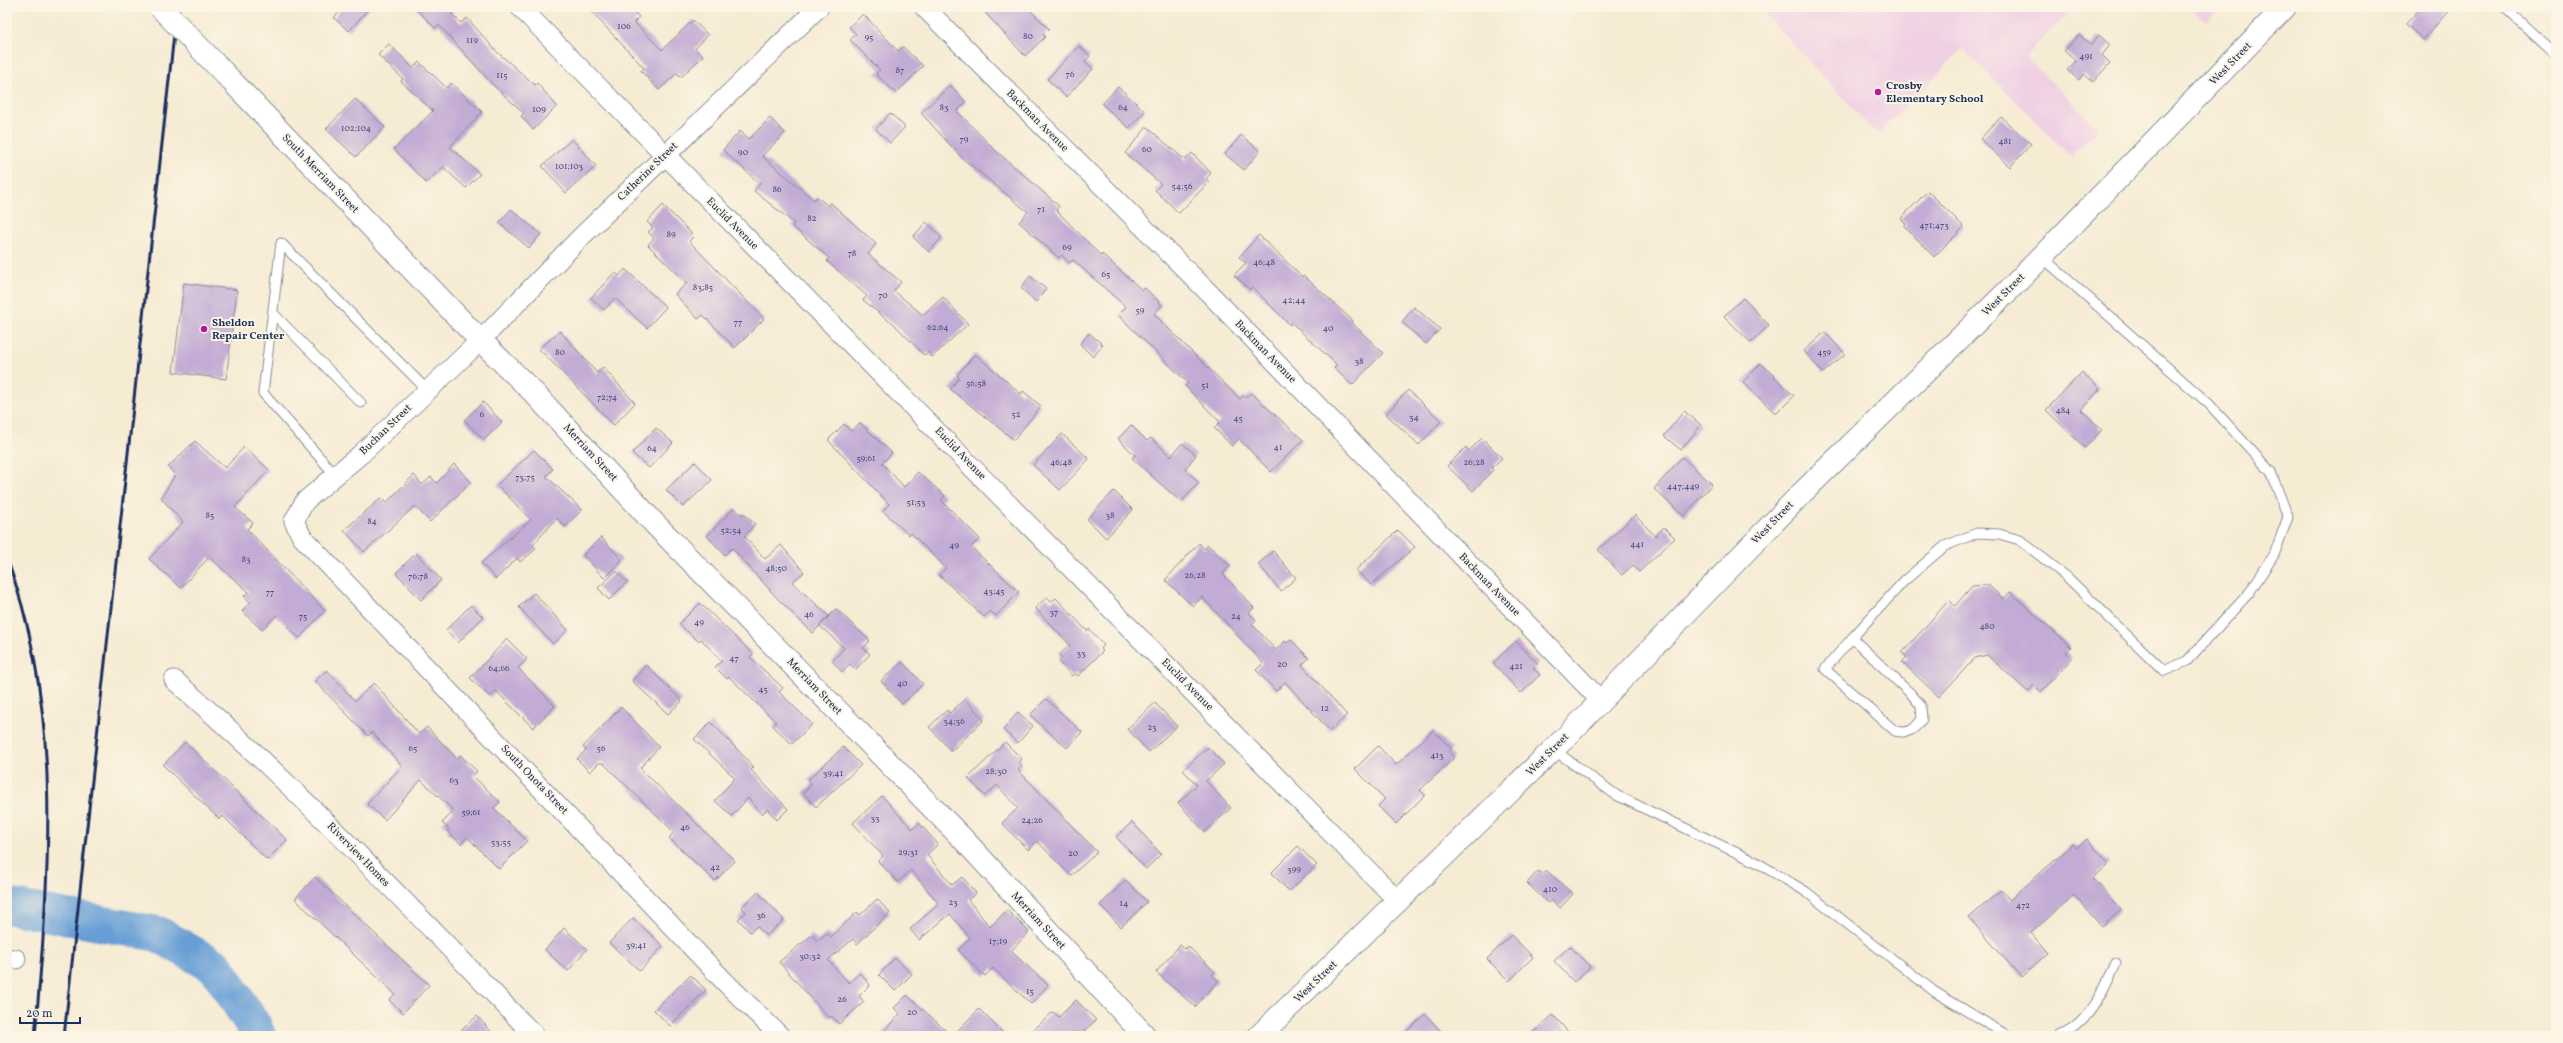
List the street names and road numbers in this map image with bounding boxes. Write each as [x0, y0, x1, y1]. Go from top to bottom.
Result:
street label: West Street [2207, 39, 2256, 89]
street label: Backman Avenue [1002, 86, 1072, 156]
street label: South Merriam Street [278, 131, 362, 217]
street label: Catherine Street [614, 139, 682, 205]
street label: Euclid Avenue [702, 194, 762, 254]
street label: West Street [1979, 270, 2029, 320]
street label: Backman Avenue [1231, 317, 1299, 387]
street label: Buchan Street [357, 401, 416, 459]
street label: Merriam Street [559, 421, 621, 485]
street label: Euclid Avenue [931, 424, 989, 484]
street label: West Street [1749, 498, 1798, 548]
street label: Backman Avenue [1455, 550, 1523, 620]
street label: Merriam Street [783, 655, 845, 719]
street label: Euclid Avenue [1157, 655, 1217, 715]
street label: West Street [1523, 730, 1573, 780]
street label: South Onota Street [497, 742, 571, 818]
street label: Riverview Homes [323, 819, 393, 891]
street label: Merriam Street [1007, 889, 1069, 953]
street label: West Street [1291, 957, 1341, 1006]

